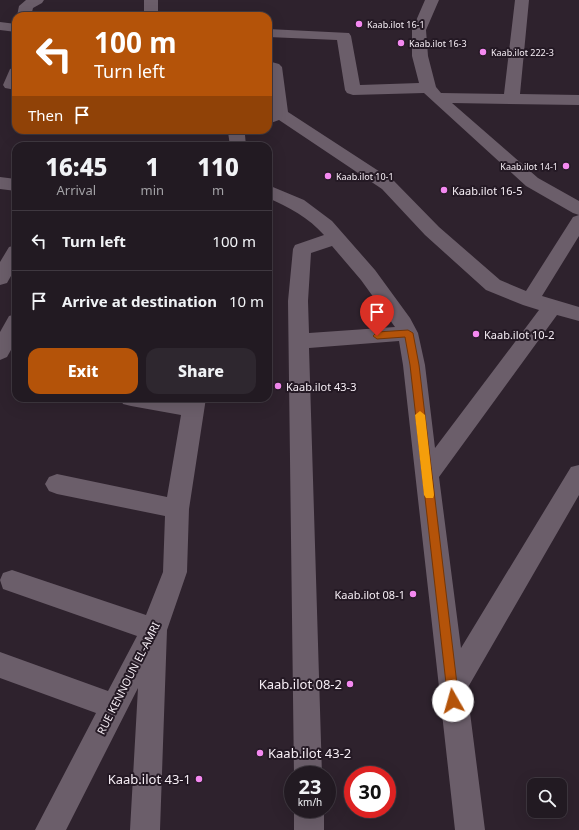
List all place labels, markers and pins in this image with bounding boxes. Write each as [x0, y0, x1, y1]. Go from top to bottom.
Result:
place label: Kaab.ilot 16-1 [367, 18, 425, 31]
marker: Kaab.ilot 16-1 [354, 19, 364, 29]
place label: Kaab.ilot 16-3 [409, 37, 467, 50]
marker: Kaab.ilot 16-3 [396, 38, 406, 48]
place label: Kaab.ilot 222-3 [491, 46, 554, 59]
marker: Kaab.ilot 222-3 [478, 47, 488, 57]
place label: Kaab.ilot 14-1 [500, 160, 558, 173]
marker: Kaab.ilot 14-1 [561, 161, 571, 171]
place label: Kaab.ilot 10-1 [336, 170, 394, 183]
marker: Kaab.ilot 10-1 [323, 171, 333, 181]
place label: Kaab.ilot 16-5 [452, 183, 522, 198]
marker: Kaab.ilot 16-5 [439, 185, 449, 195]
pin [360, 295, 394, 336]
place label: Kaab.ilot 10-2 [484, 327, 554, 342]
marker: Kaab.ilot 10-2 [471, 329, 481, 339]
place label: Kaab.ilot 43-3 [286, 379, 356, 394]
marker: Kaab.ilot 43-3 [273, 381, 283, 391]
place label: Kaab.ilot 08-1 [335, 587, 405, 602]
marker: Kaab.ilot 08-1 [408, 589, 418, 599]
place label: Kaab.ilot 08-2 [259, 675, 342, 693]
marker: Kaab.ilot 08-2 [345, 679, 355, 689]
place label: Kaab.ilot 43-2 [268, 744, 351, 762]
marker: Kaab.ilot 43-2 [255, 748, 265, 758]
place label: Kaab.ilot 43-1 [108, 770, 191, 788]
marker: Kaab.ilot 43-1 [194, 774, 204, 784]

